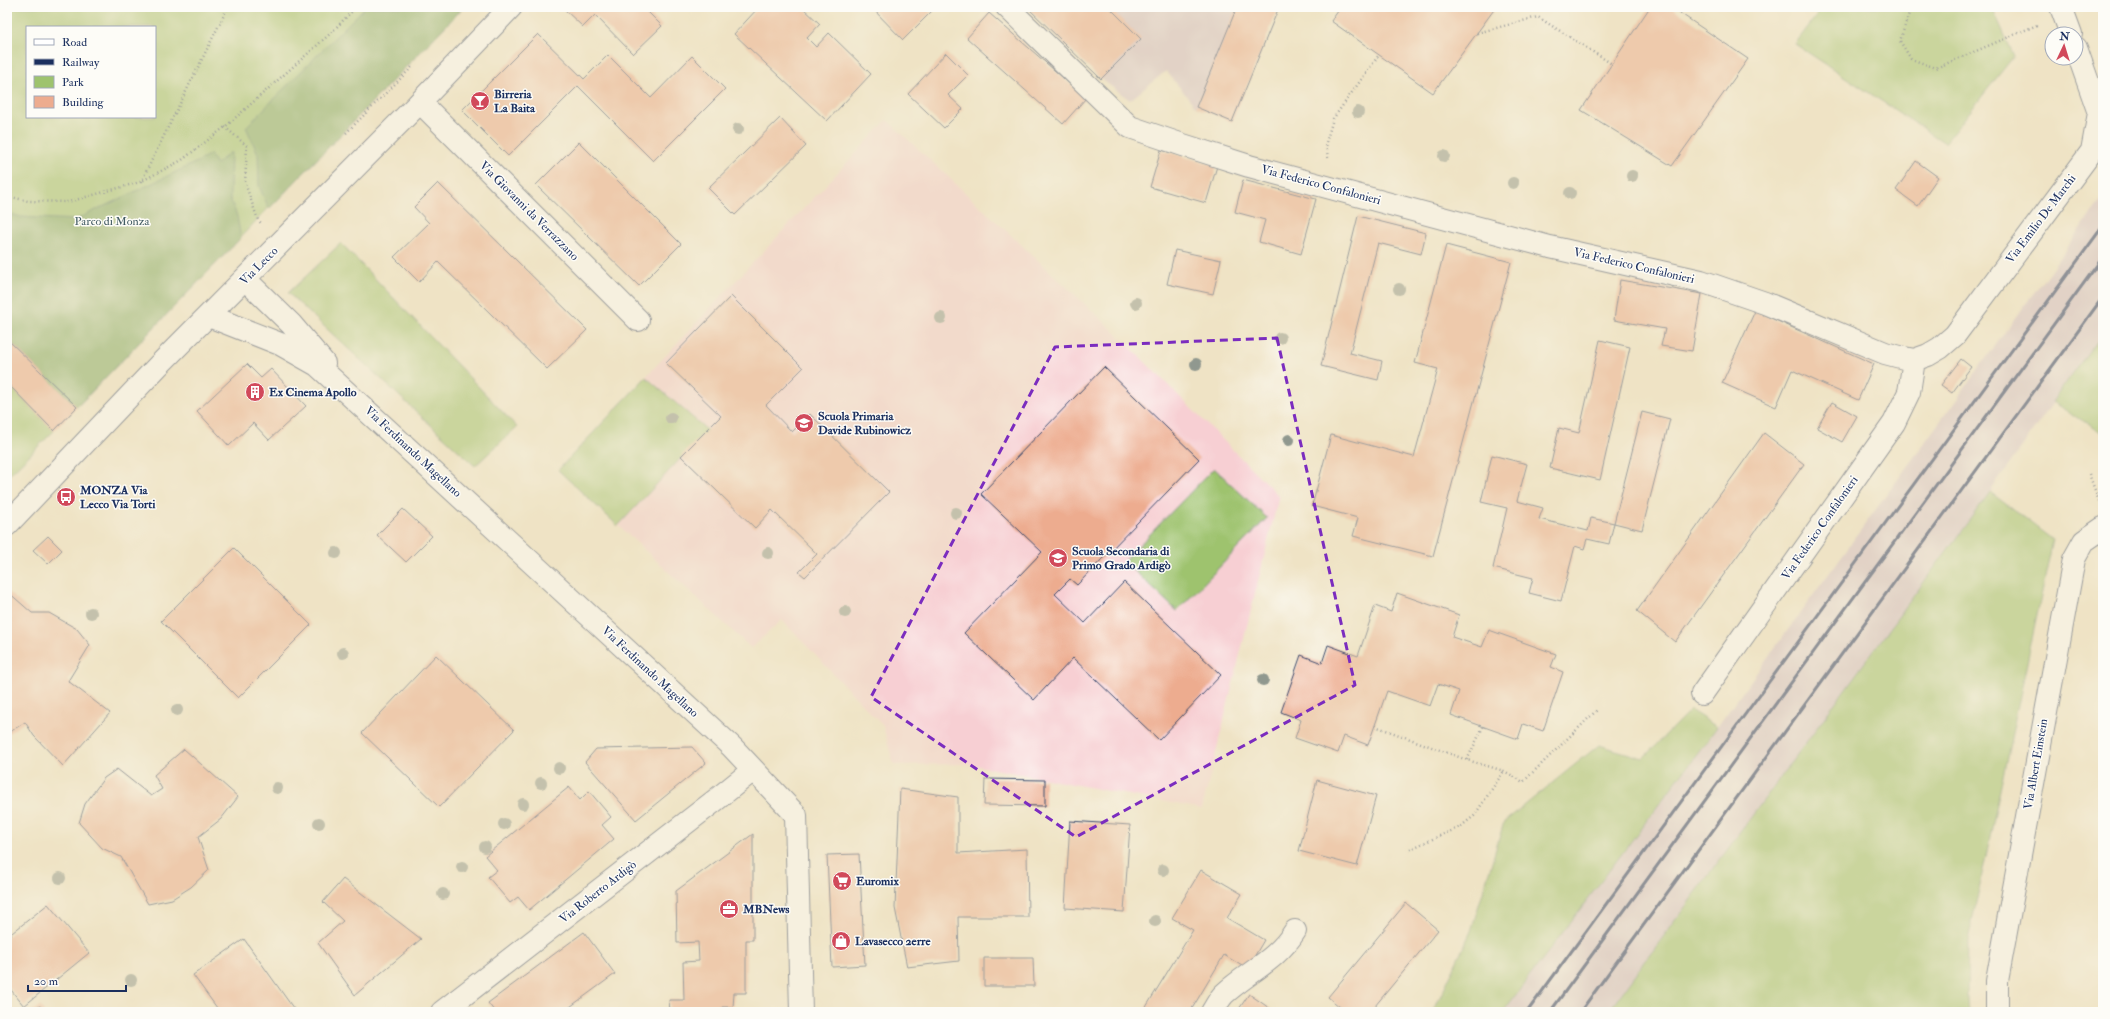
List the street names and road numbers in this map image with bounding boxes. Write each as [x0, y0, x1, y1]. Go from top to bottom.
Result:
street label: Via Giovanni da Verrazzano [476, 158, 582, 264]
street label: Via Federico Confalonieri [1259, 162, 1383, 208]
street label: Via Emilio De Marchi [2003, 172, 2079, 266]
street label: Via Lecco [237, 244, 281, 288]
street label: Via Federico Confalonieri [1572, 245, 1696, 287]
street label: Via Ferdinando Magellano [362, 403, 465, 501]
street label: Via Federico Confalonieri [1778, 473, 1862, 583]
street label: Via Ferdinando Magellano [599, 623, 702, 721]
street label: Via Albert Einstein [2021, 717, 2051, 811]
street label: Via Roberto Ardigò [556, 857, 640, 927]

